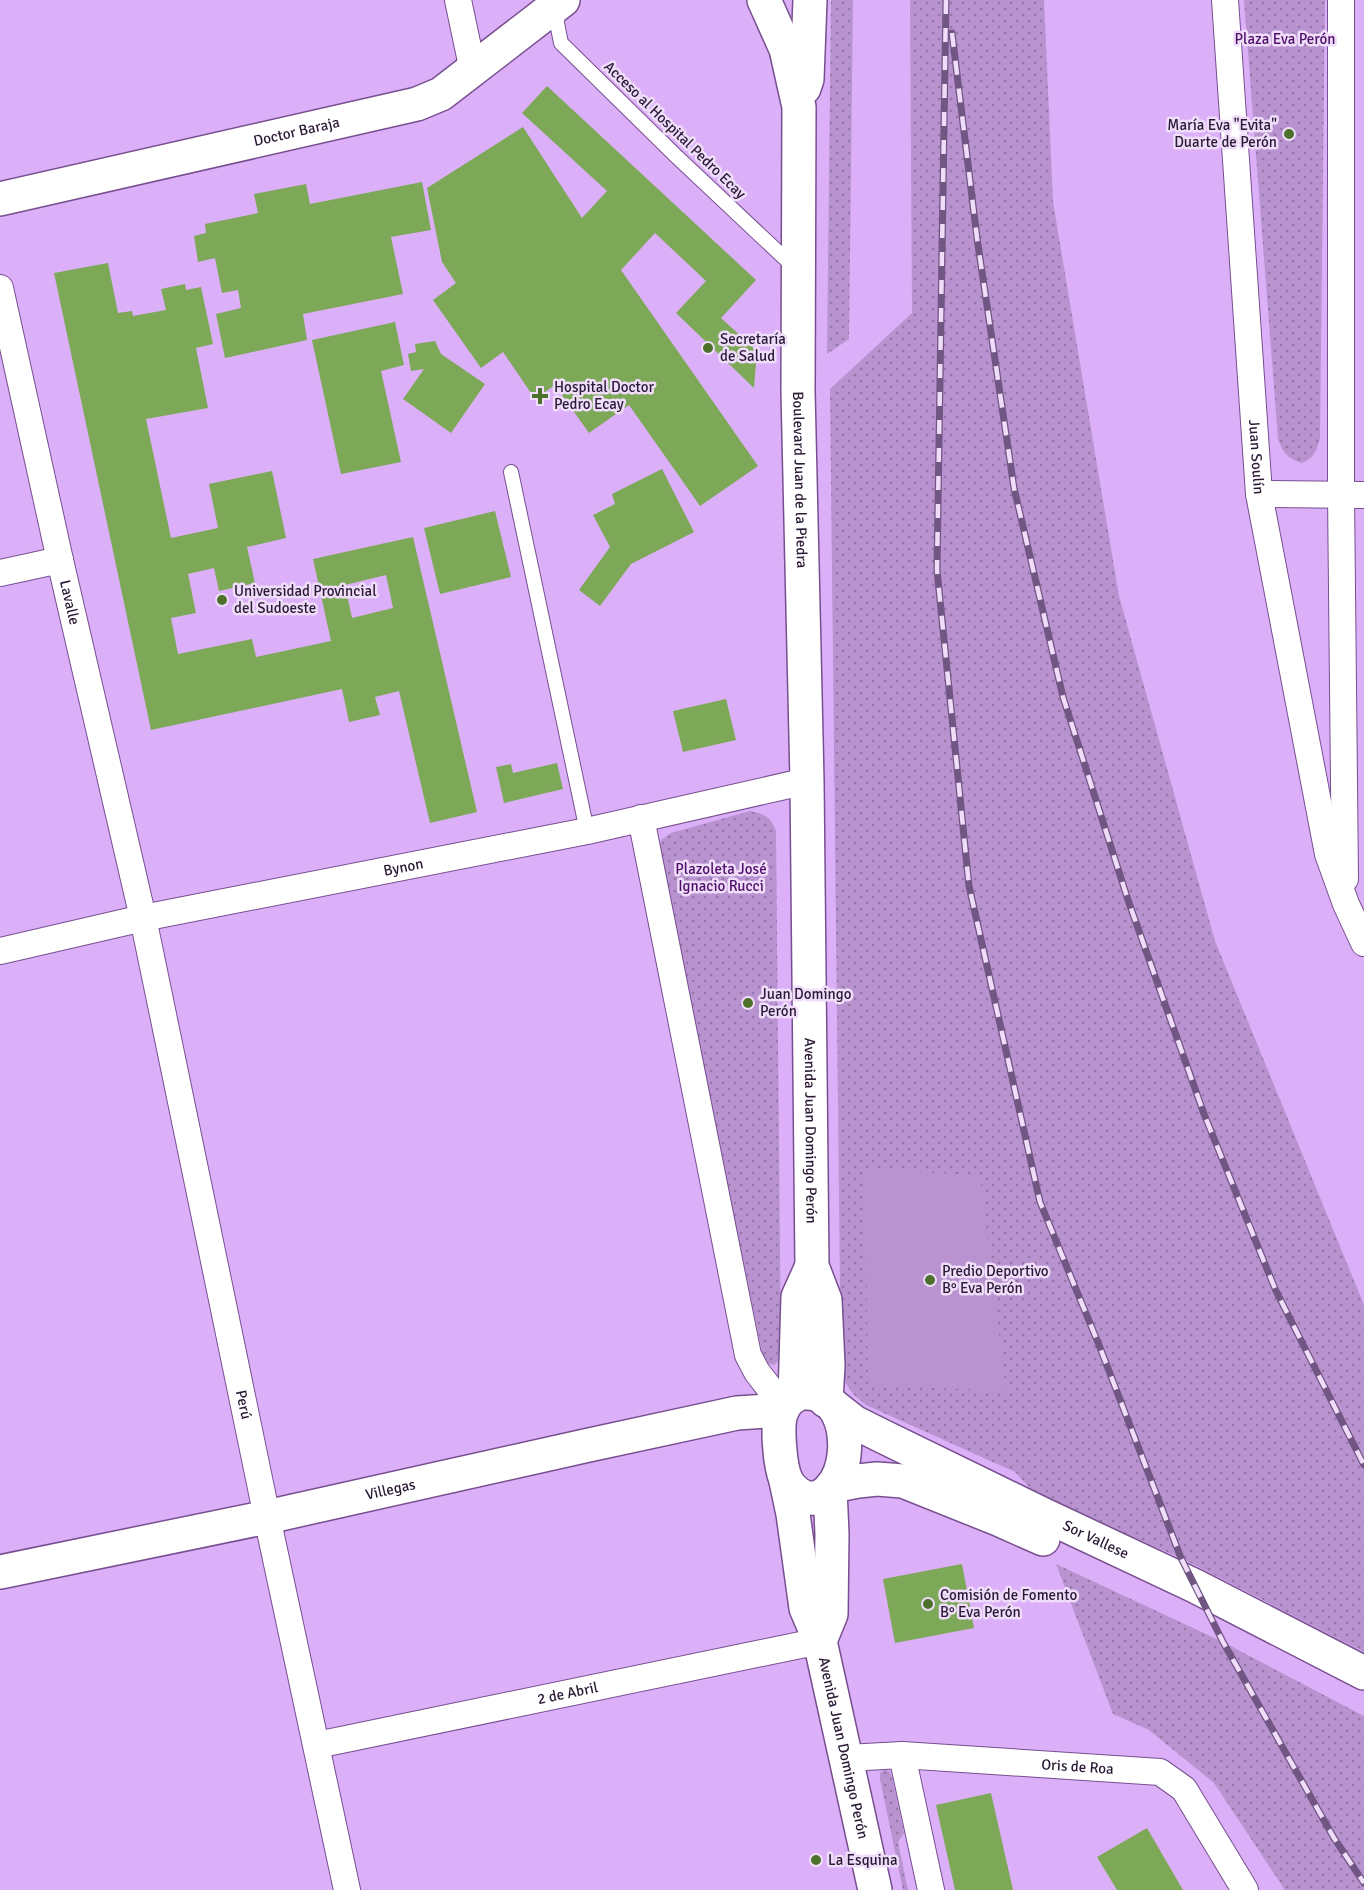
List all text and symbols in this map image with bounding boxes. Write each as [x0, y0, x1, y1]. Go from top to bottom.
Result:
park label: Plaza Eva Perón [1235, 30, 1335, 48]
street label: Acceso al Hospital Pedro Ecay [600, 57, 750, 203]
street label: Doctor Baraja [252, 113, 341, 150]
place label: María Eva "Evita" Duarte de Perón [1167, 116, 1277, 151]
marker: María Eva "Evita" Duarte de Perón [1282, 127, 1296, 141]
place label: Secretaría de Salud [720, 330, 786, 365]
marker: Secretaría de Salud [701, 341, 715, 355]
place label: Hospital Doctor Pedro Ecay [554, 378, 654, 413]
marker: Hospital Doctor Pedro Ecay [531, 387, 549, 405]
street label: Boulevard Juan de la Piedra [789, 391, 811, 569]
street label: Juan Soulín [1245, 419, 1268, 495]
street label: Lavalle [56, 578, 84, 627]
place label: Universidad Provincial del Sudoeste [234, 582, 377, 617]
marker: Universidad Provincial del Sudoeste [215, 593, 229, 607]
street label: Bynon [382, 854, 425, 880]
park label: Plazoleta José Ignacio Rucci [675, 860, 767, 895]
place label: Juan Domingo Perón [760, 985, 852, 1020]
marker: Juan Domingo Perón [741, 996, 755, 1010]
street label: Avenida Juan Domingo Perón [801, 1038, 821, 1224]
place label: Predio Deportivo B° Eva Perón [942, 1262, 1049, 1297]
marker: Predio Deportivo B° Eva Perón [923, 1273, 937, 1287]
street label: Perú [232, 1388, 256, 1421]
street label: Villegas [364, 1475, 418, 1504]
street label: Sor Vallese [1060, 1516, 1132, 1563]
place label: Comisión de Fomento B° Eva Perón [940, 1586, 1077, 1621]
marker: Comisión de Fomento B° Eva Perón [921, 1597, 935, 1611]
street label: Avenida Juan Domingo Perón [815, 1655, 872, 1841]
street label: 2 de Abril [536, 1678, 600, 1708]
street label: Oris de Roa [1041, 1755, 1114, 1778]
place label: La Esquina [828, 1851, 898, 1869]
marker: La Esquina [809, 1853, 823, 1867]

